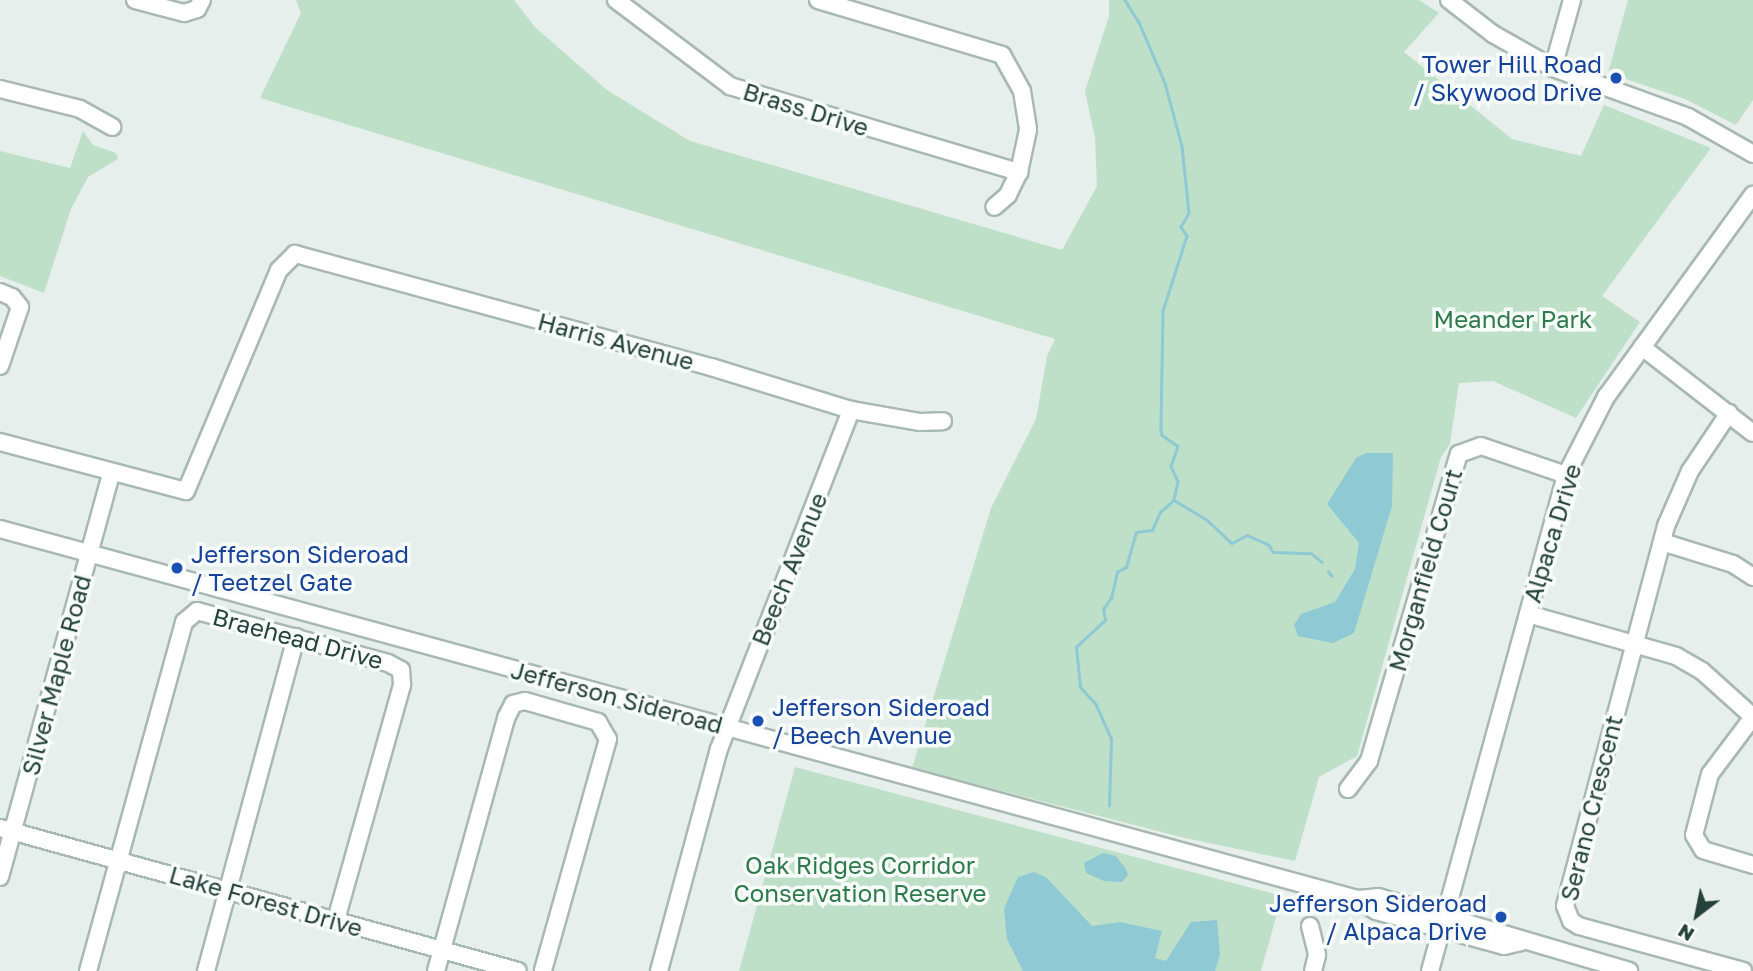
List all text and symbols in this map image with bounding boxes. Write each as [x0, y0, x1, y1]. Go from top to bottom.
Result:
place label: Tower Hill Road / Skywood Drive [1413, 50, 1602, 106]
marker: Tower Hill Road / Skywood Drive [1608, 70, 1624, 86]
street label: Brass Drive [740, 76, 872, 142]
park label: Meander Park [1434, 305, 1592, 333]
street label: Harris Avenue [535, 306, 697, 376]
street label: Alpaca Drive [1517, 460, 1587, 606]
street label: Morganfield Court [1382, 465, 1468, 675]
street label: Beech Avenue [745, 488, 833, 650]
place label: Jefferson Sideroad / Teetzel Gate [191, 540, 409, 596]
marker: Jefferson Sideroad / Teetzel Gate [169, 560, 185, 576]
street label: Silver Maple Road [15, 572, 97, 778]
street label: Braehead Drive [210, 601, 386, 675]
street label: Jefferson Sideroad [508, 655, 726, 739]
place label: Jefferson Sideroad / Beech Avenue [772, 693, 990, 749]
street label: Serano Crescent [1554, 712, 1628, 904]
marker: Jefferson Sideroad / Beech Avenue [750, 713, 766, 729]
park label: Oak Ridges Corridor Conservation Reserve [733, 851, 987, 907]
street label: Lake Forest Drive [166, 860, 366, 942]
north arrow [1662, 880, 1732, 950]
place label: Jefferson Sideroad / Alpaca Drive [1269, 889, 1487, 945]
marker: Jefferson Sideroad / Alpaca Drive [1493, 909, 1509, 925]
text: N [1673, 920, 1698, 947]

